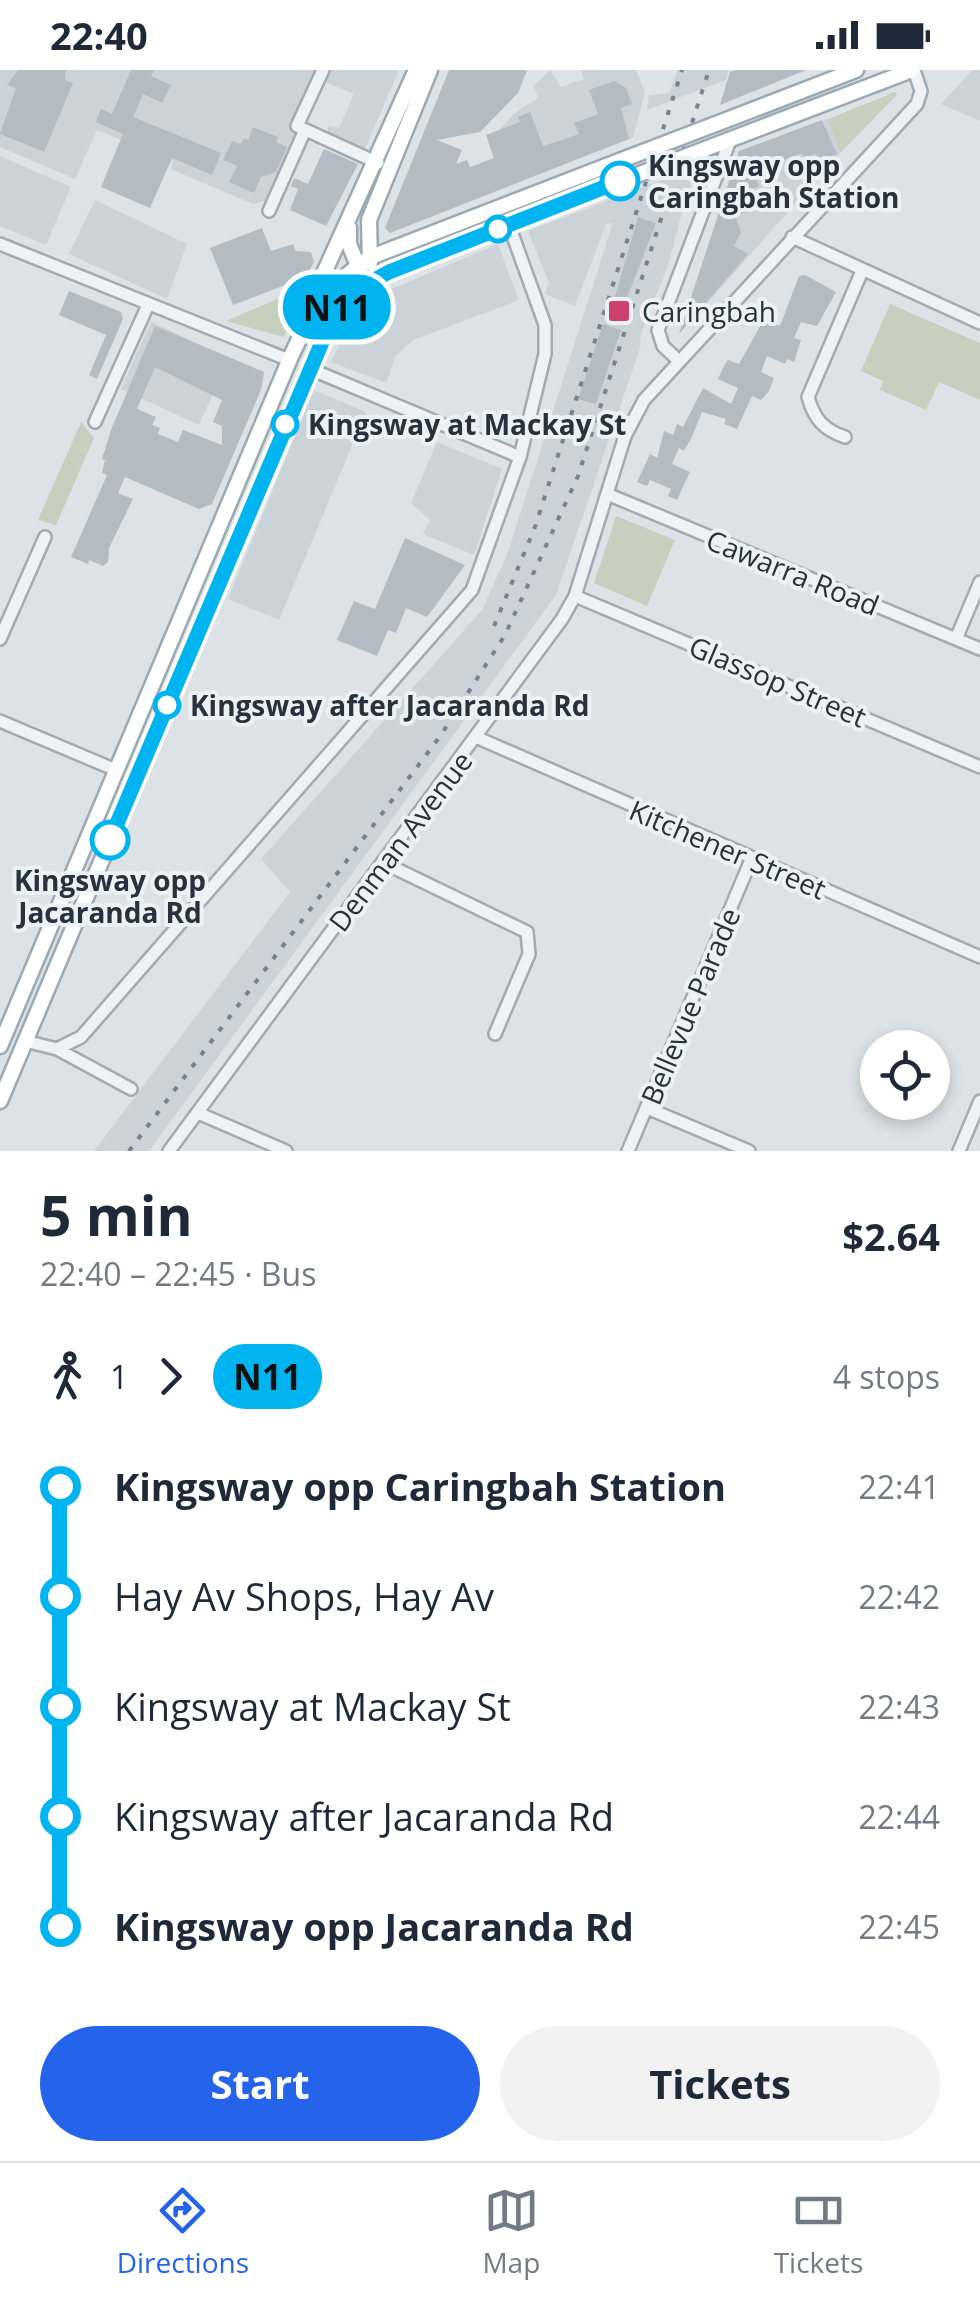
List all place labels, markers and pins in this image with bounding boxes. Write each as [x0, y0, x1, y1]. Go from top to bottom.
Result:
place label: Kingsway opp Caringbah Station [648, 146, 899, 216]
marker: Kingsway opp Caringbah Station [601, 162, 639, 200]
unlabelled marker [485, 216, 511, 242]
place label: Caringbah [642, 292, 776, 330]
marker: Caringbah [606, 298, 632, 324]
place label: Kingsway at Mackay St [308, 405, 626, 443]
marker: Kingsway at Mackay St [272, 411, 298, 437]
place label: Kingsway after Jacaranda Rd [190, 686, 589, 724]
marker: Kingsway after Jacaranda Rd [154, 692, 180, 718]
marker: Kingsway opp Jacaranda Rd [91, 821, 129, 859]
place label: Kingsway opp Jacaranda Rd [14, 861, 206, 931]

